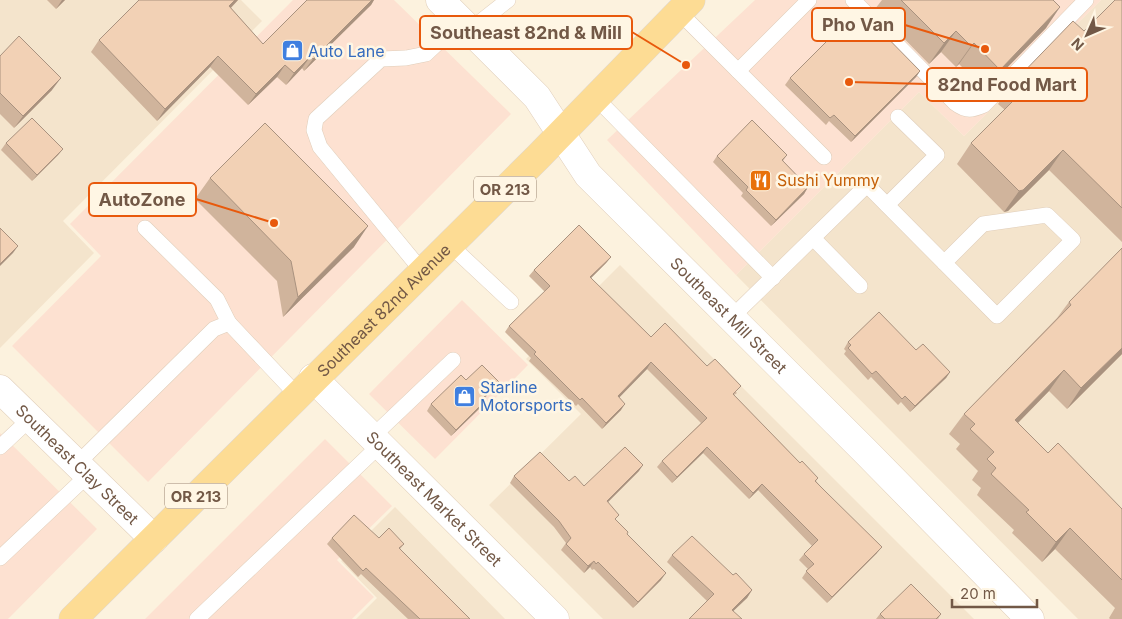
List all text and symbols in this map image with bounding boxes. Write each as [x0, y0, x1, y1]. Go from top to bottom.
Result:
callout: Pho Van [812, 8, 905, 41]
north arrow [1062, 10, 1112, 60]
text: Pho Van [822, 14, 894, 35]
callout: Southeast 82nd & Mill [420, 16, 632, 49]
text: Southeast 82nd & Mill [430, 22, 622, 43]
text: N [1068, 35, 1087, 54]
shop icon: Auto Lane [280, 39, 304, 63]
place label: Auto Lane [308, 41, 384, 61]
callout: 82nd Food Mart [927, 68, 1087, 101]
text: 82nd Food Mart [937, 74, 1077, 95]
restaurant icon: Sushi Yummy [749, 168, 773, 192]
place label: Sushi Yummy [777, 170, 879, 190]
road number: OR 213 [474, 176, 536, 202]
callout: AutoZone [89, 183, 196, 216]
text: AutoZone [98, 189, 186, 210]
street label: Southeast 82nd Avenue [313, 240, 455, 381]
street label: Southeast Mill Street [666, 253, 791, 377]
place label: Starline Motorsports [480, 377, 572, 415]
shop icon: Starline Motorsports [452, 384, 476, 408]
street label: Southeast Clay Street [12, 400, 143, 529]
street label: Southeast Market Street [362, 427, 506, 570]
road number: OR 213 [165, 484, 227, 508]
scale bar [952, 576, 1037, 608]
text: 20 m [960, 584, 996, 603]

